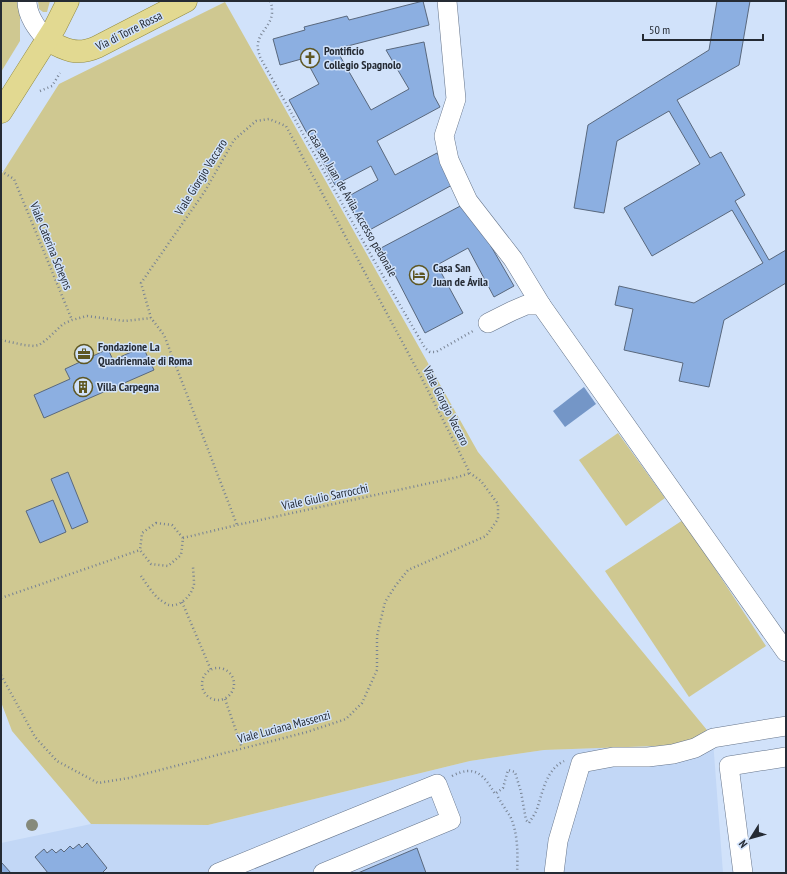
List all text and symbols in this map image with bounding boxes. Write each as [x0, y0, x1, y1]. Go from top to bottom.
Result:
street label: Via di Torre Rossa [92, 7, 165, 54]
scale bar [643, 16, 763, 42]
text: 50 m [649, 22, 670, 37]
place label: Pontificio Collegio Spagnolo [324, 43, 402, 72]
church icon: Pontificio Collegio Spagnolo [299, 47, 321, 69]
street label: Casa san Juan de Avila. Accesso pedonale [304, 126, 401, 279]
street label: Viale Giorgio Vaccaro [171, 136, 230, 218]
street label: Viale Caterina Scheyns [27, 199, 76, 292]
place label: Casa San Juan de Ávila [432, 260, 488, 289]
hotel icon: Casa San Juan de Ávila [408, 264, 430, 286]
place label: Fondazione La Quadriennale di Roma [98, 339, 192, 368]
office icon: Fondazione La Quadriennale di Roma [73, 343, 95, 365]
street label: Viale Giorgio Vaccaro [420, 363, 473, 448]
building icon: Villa Carpegna [72, 376, 94, 398]
place label: Villa Carpegna [96, 379, 159, 394]
street label: Viale Giulio Sarrocchi [279, 480, 370, 513]
street label: Viale Luciana Massenzi [235, 707, 332, 746]
north arrow [731, 818, 771, 858]
text: N [736, 837, 750, 851]

